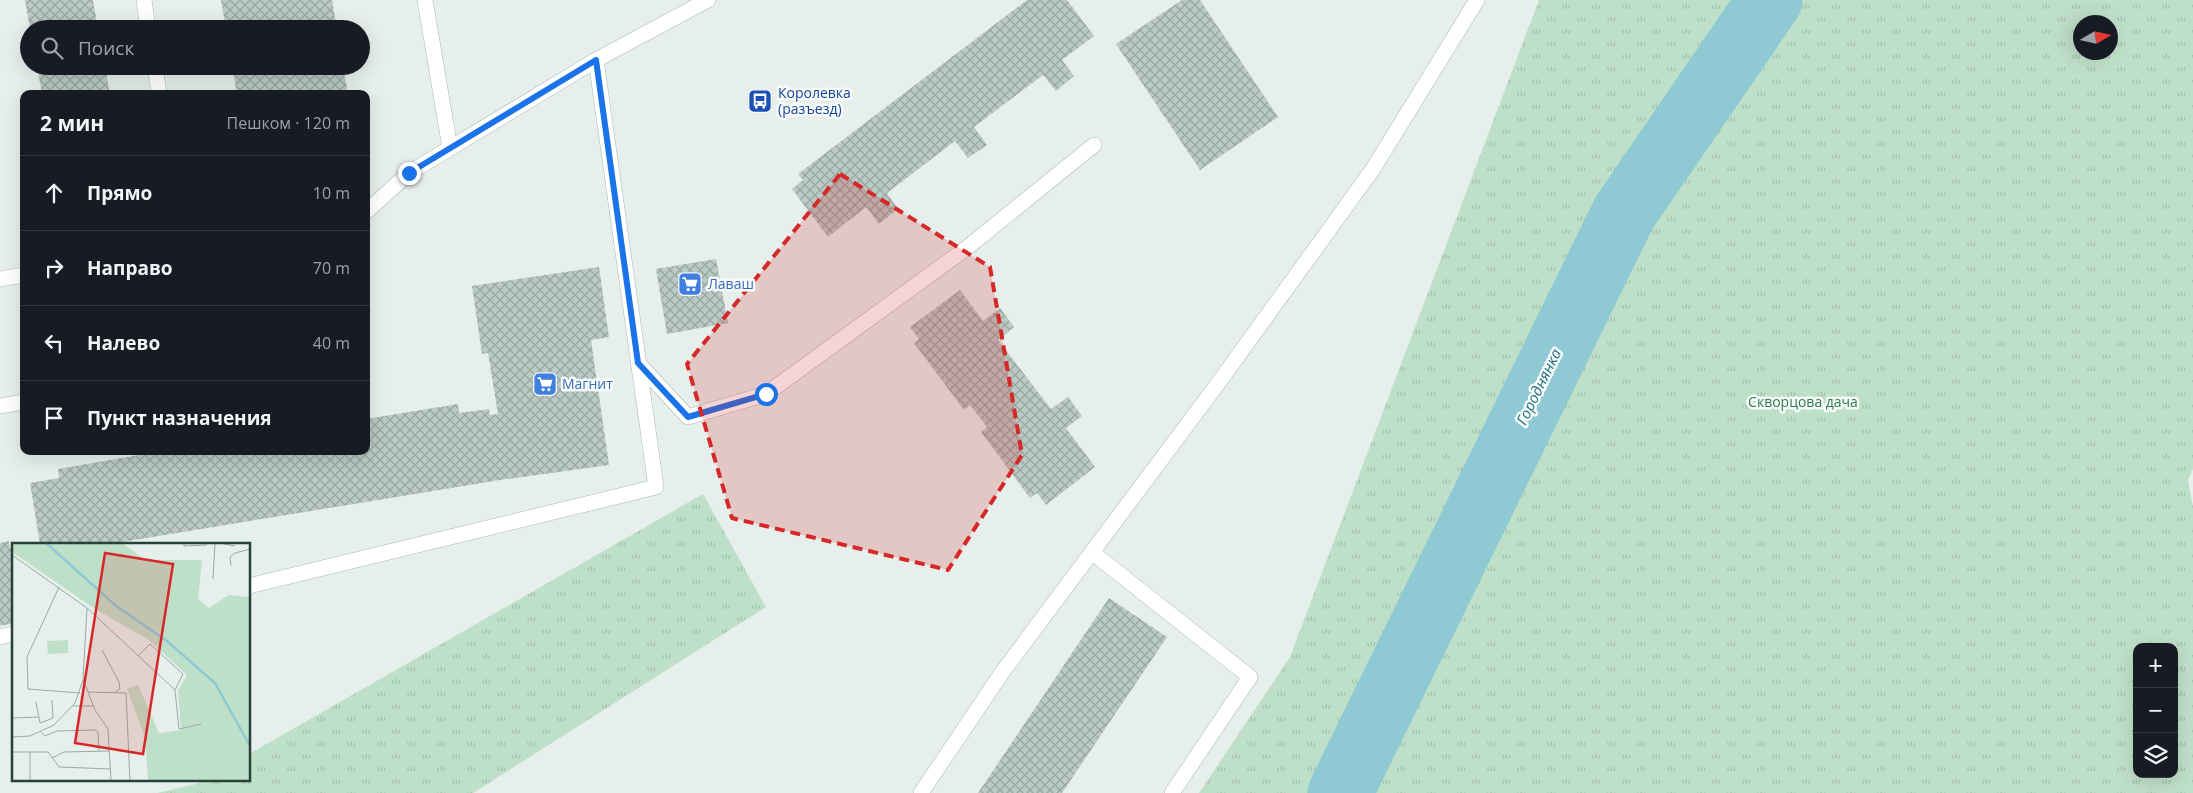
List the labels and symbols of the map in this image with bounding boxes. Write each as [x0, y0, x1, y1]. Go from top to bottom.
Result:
north arrow [2073, 15, 2118, 60]
place label: Королевка (разъезд) [778, 83, 851, 118]
bus stop icon: Королевка (разъезд) [747, 88, 773, 114]
route end [398, 162, 421, 185]
supermarket icon: Лаваш [677, 271, 703, 297]
place label: Лаваш [708, 274, 754, 293]
water label: Городнянка [1511, 345, 1565, 428]
supermarket icon: Магнит [532, 371, 558, 397]
place label: Магнит [562, 374, 613, 393]
route start [755, 383, 778, 406]
park label: Скворцова дача [1748, 392, 1858, 411]
inset map [12, 543, 250, 780]

